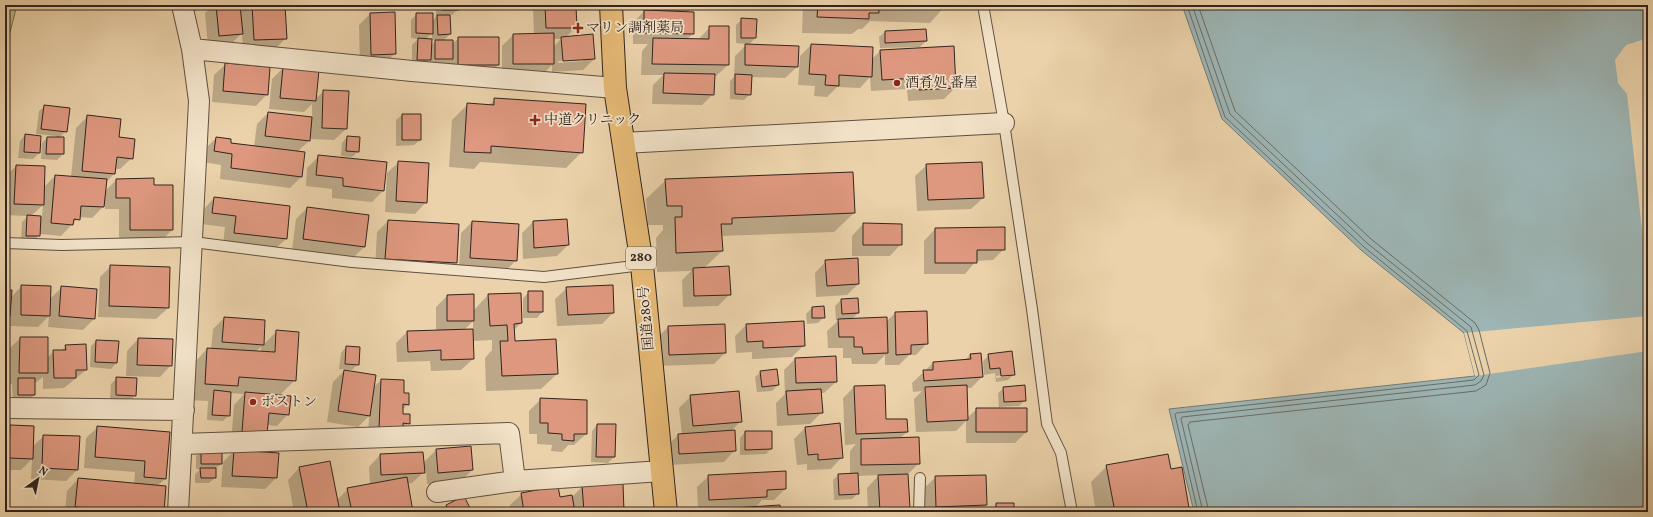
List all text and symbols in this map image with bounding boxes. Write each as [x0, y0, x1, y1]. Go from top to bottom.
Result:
place label: マリン調剤薬局 [586, 19, 684, 38]
marker: マリン調剤薬局 [573, 23, 583, 33]
place label: 酒肴処 番屋 [905, 74, 978, 93]
marker: 酒肴処 番屋 [892, 78, 902, 88]
place label: 中道クリニック [544, 111, 641, 130]
marker: 中道クリニック [529, 114, 541, 126]
road number: 280 [626, 247, 656, 269]
street label: 国道280号 [635, 285, 659, 351]
place label: ボストン [261, 393, 317, 412]
marker: ボストン [248, 397, 258, 407]
north arrow [18, 459, 58, 499]
text: N [35, 463, 50, 480]

